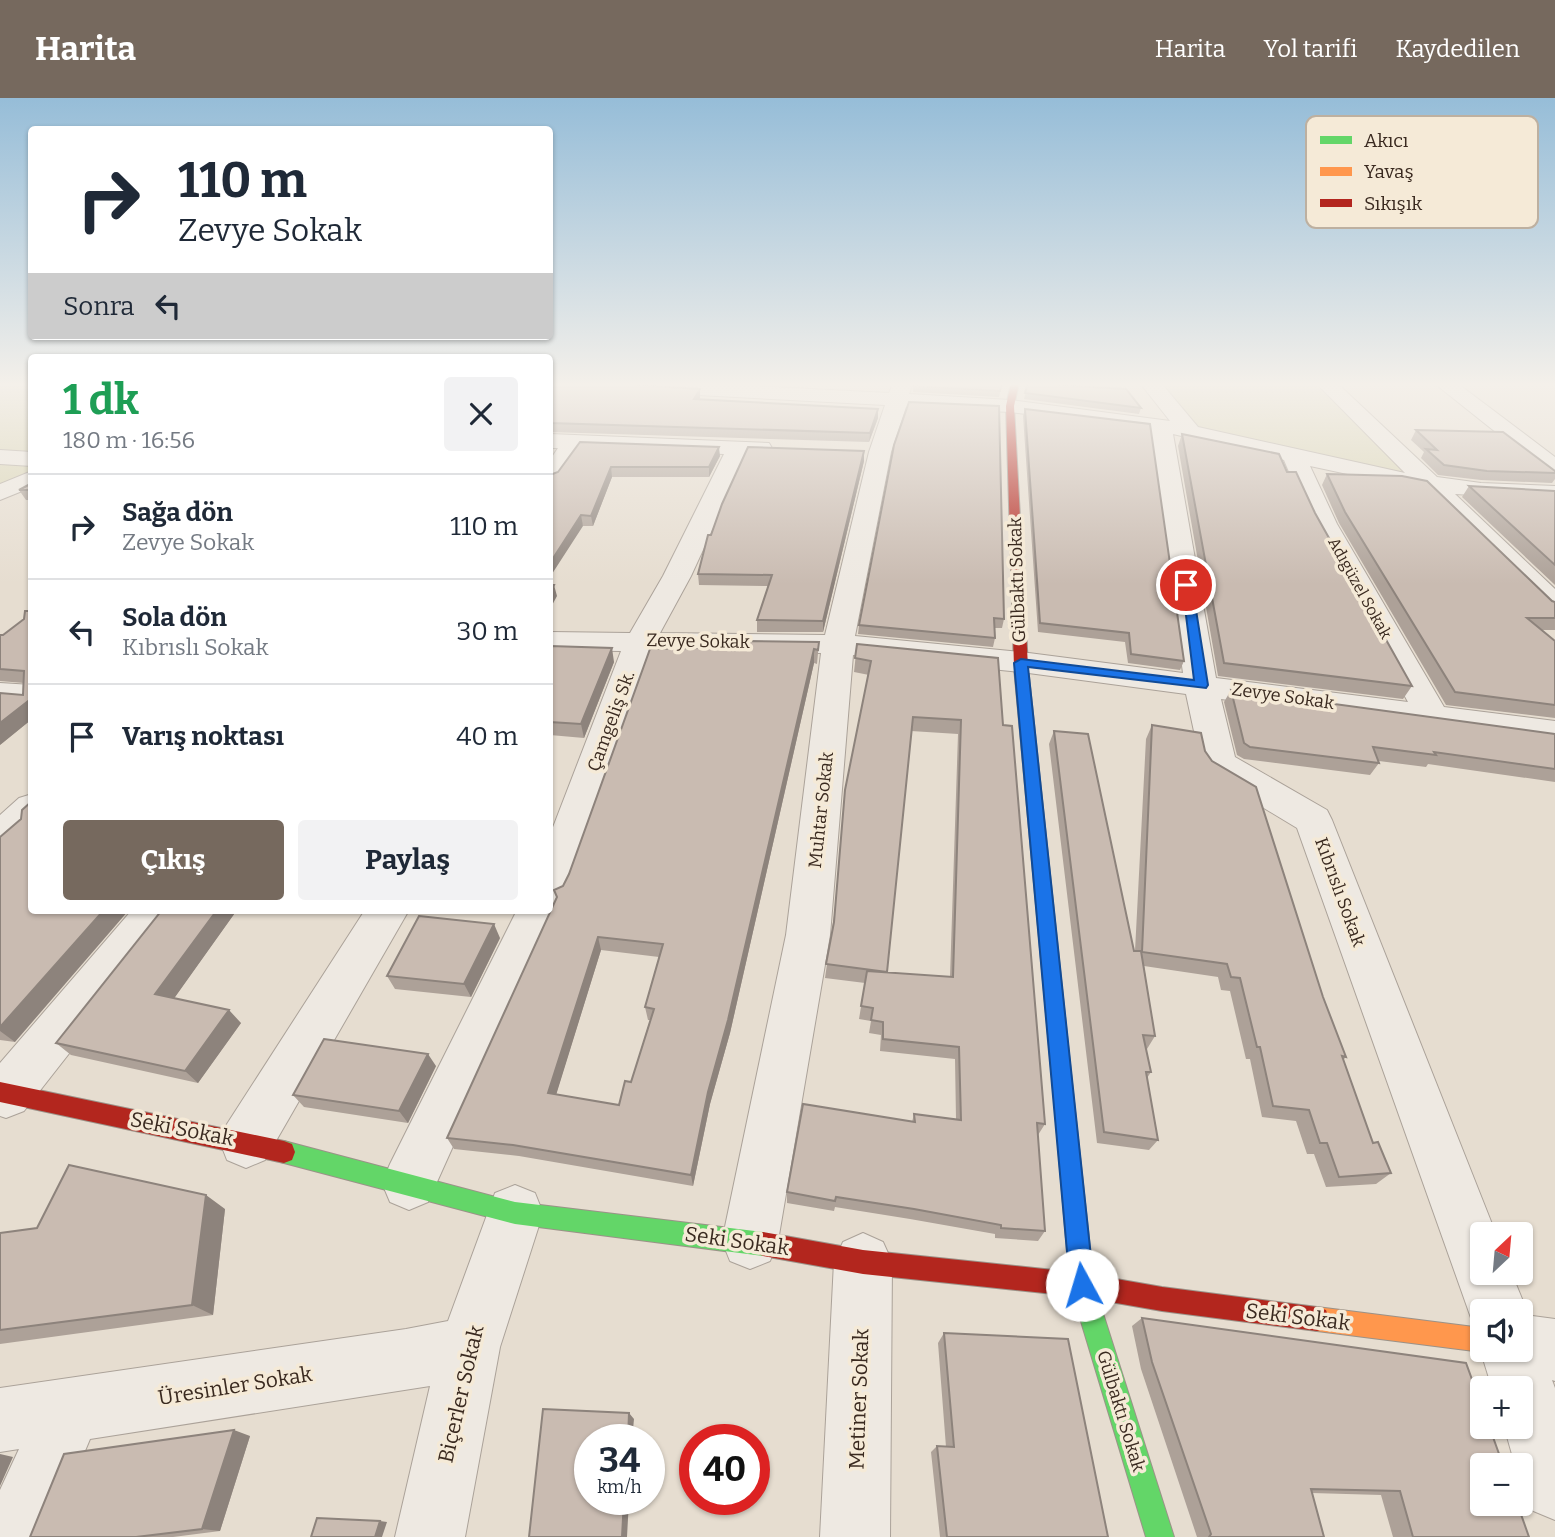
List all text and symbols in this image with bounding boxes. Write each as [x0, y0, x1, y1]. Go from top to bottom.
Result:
text: Harita [35, 29, 136, 69]
text: Harita [1155, 35, 1226, 63]
text: Yol tarifi [1264, 35, 1357, 63]
text: Kaydedilen [1395, 35, 1520, 63]
legend [1306, 116, 1538, 228]
text: Akıcı [1364, 129, 1409, 152]
text: 110 m [178, 151, 307, 210]
icon: right [63, 154, 154, 245]
text: Yavaş [1364, 160, 1414, 183]
text: Sıkışık [1364, 192, 1423, 215]
text: Zevye Sokak [178, 211, 362, 249]
icon: left [149, 287, 187, 325]
text: Sonra [63, 291, 135, 322]
text: 1 dk [63, 375, 139, 425]
button: close [444, 377, 518, 451]
text: 180 m · 16:56 [63, 426, 195, 454]
text: Sağa dön [122, 497, 233, 528]
icon: right [63, 508, 101, 546]
text: 110 m [450, 511, 518, 542]
street label: Gülbaktı Sokak [1004, 516, 1030, 643]
text: Zevye Sokak [122, 528, 254, 556]
street label: Adıgüzel Sokak [1324, 534, 1396, 642]
pin [1156, 555, 1216, 615]
icon: arrive [1167, 566, 1205, 604]
text: Sola dön [122, 602, 227, 633]
icon: left [63, 613, 101, 651]
text: 30 m [457, 616, 518, 647]
street label: Zevye Sokak [646, 629, 751, 653]
text: Kıbrıslı Sokak [122, 633, 269, 661]
street label: Çamgeliş Sk. [583, 668, 639, 774]
street label: Zevye Sokak [1230, 678, 1337, 714]
icon: arrive [63, 718, 101, 756]
text: Varış noktası [122, 721, 284, 752]
text: 40 m [456, 721, 518, 752]
street label: Muhtar Sokak [804, 750, 838, 869]
button: Çıkış [63, 820, 284, 900]
button: Paylaş [298, 820, 518, 900]
street label: Kıbrıslı Sokak [1310, 834, 1370, 950]
street label: Seki Sokak [128, 1106, 236, 1152]
street label: Seki Sokak [683, 1221, 791, 1261]
north arrow [1470, 1222, 1533, 1284]
map controls [1470, 1222, 1533, 1516]
position arrow [1045, 1248, 1119, 1322]
street label: Seki Sokak [1244, 1298, 1352, 1336]
button: sound [1470, 1299, 1533, 1362]
street label: Biçerler Sokak [433, 1323, 489, 1465]
street label: Metiner Sokak [844, 1328, 874, 1470]
street label: Gülbaktı Sokak [1092, 1348, 1150, 1475]
street label: Üresinler Sokak [156, 1361, 314, 1411]
button: + [1470, 1376, 1533, 1439]
speed limit sign: 40 [679, 1424, 770, 1515]
text: 34 [599, 1439, 640, 1481]
button: − [1470, 1453, 1533, 1516]
text: km/h [597, 1476, 642, 1498]

